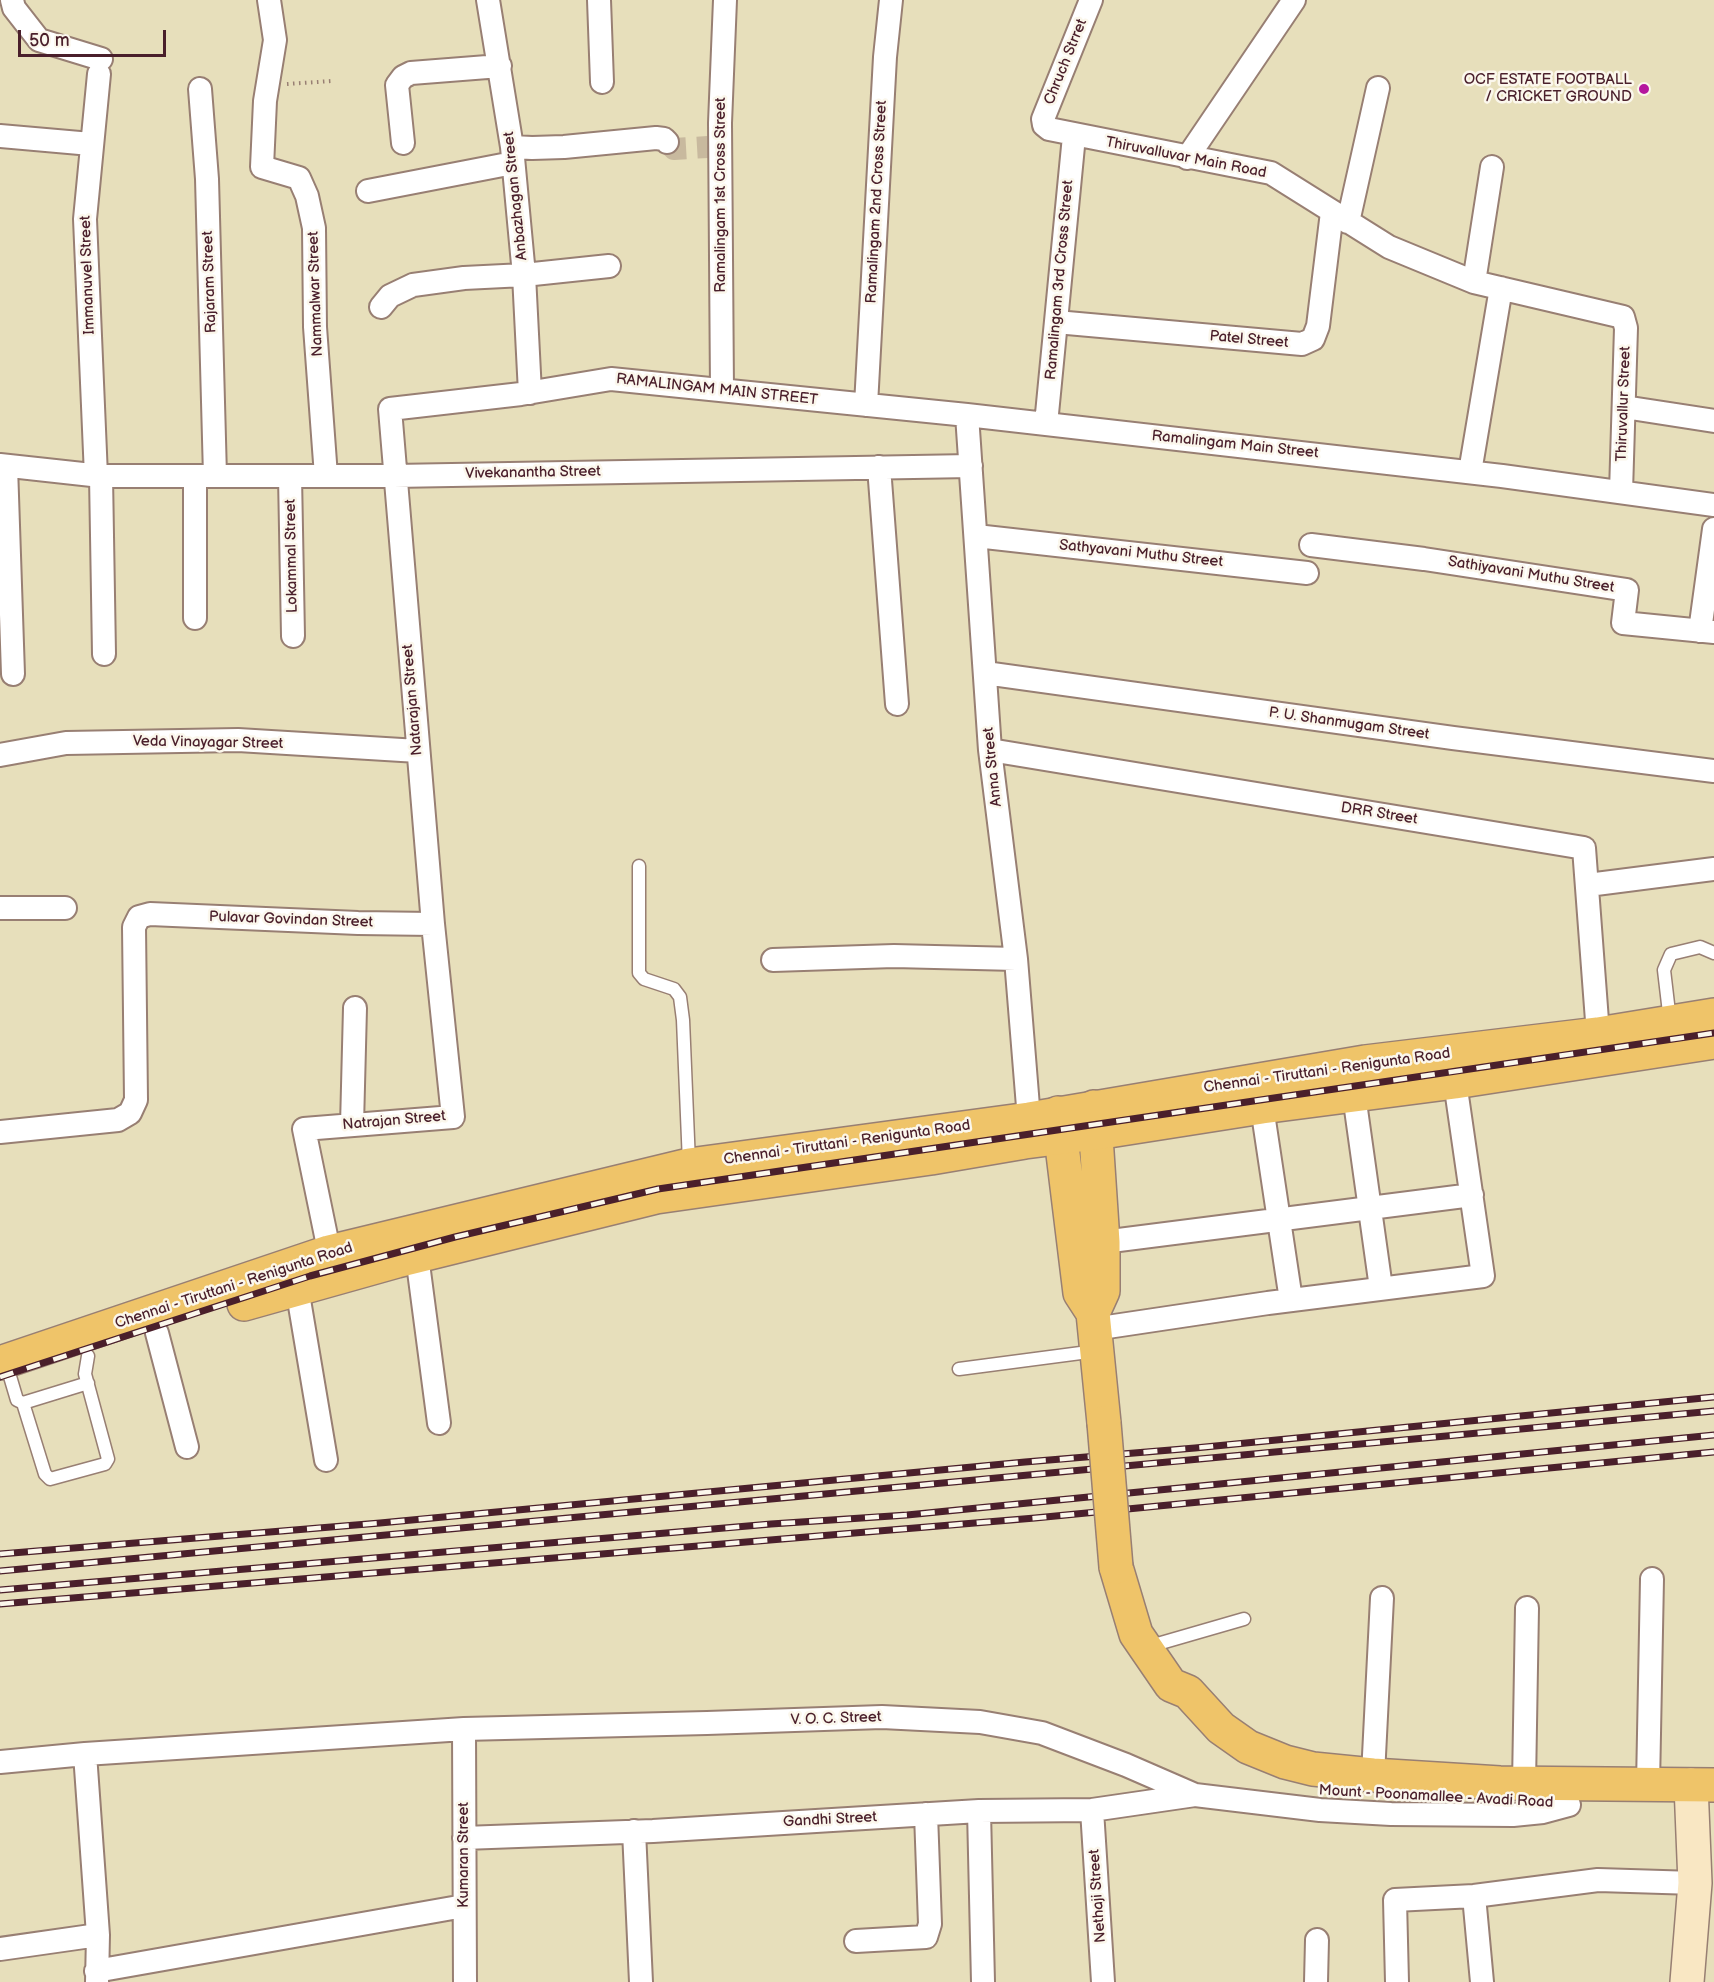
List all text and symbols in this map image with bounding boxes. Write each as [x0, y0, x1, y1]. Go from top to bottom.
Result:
street label: Chruch Strret [1041, 17, 1091, 107]
scale bar [21, 18, 170, 56]
text: 50 m [29, 30, 70, 51]
place label: OCF ESTATE FOOTBALL / CRICKET GROUND [1464, 71, 1632, 106]
marker: OCF ESTATE FOOTBALL / CRICKET GROUND [1637, 82, 1651, 96]
street label: Ramalingam 1st Cross Street [712, 97, 730, 293]
street label: Ramalingam 2nd Cross Street [863, 100, 891, 304]
street label: Anbazhagan Street [500, 131, 532, 261]
street label: Thiruvalluvar Main Road [1104, 134, 1268, 182]
street label: Ramalingam 3rd Cross Street [1042, 179, 1078, 381]
street label: Immanuvel Street [77, 215, 99, 335]
street label: Rajaram Street [199, 230, 221, 334]
street label: Nammalwar Street [305, 231, 327, 357]
street label: Patel Street [1209, 328, 1289, 352]
street label: Thiruvallur Street [1613, 346, 1635, 462]
street label: RAMALINGAM MAIN STREET [615, 370, 819, 410]
street label: Ramalingam Main Street [1151, 427, 1319, 463]
street label: Vivekanantha Street [465, 463, 601, 483]
street label: Lokammal Street [282, 499, 302, 613]
street label: Sathyavani Muthu Street [1058, 536, 1224, 572]
street label: Sathiyavani Muthu Street [1447, 553, 1615, 597]
street label: Natarajan Street [399, 644, 427, 756]
street label: P. U. Shanmugam Street [1268, 704, 1430, 744]
street label: Anna Street [980, 726, 1006, 808]
street label: Veda Vinayagar Street [133, 733, 283, 753]
street label: DRR Street [1339, 799, 1419, 829]
street label: Pulavar Govindan Street [209, 908, 373, 932]
street label: Chennai - Tiruttani - Renigunta Road [1203, 1045, 1451, 1097]
street label: Natrajan Street [342, 1108, 446, 1134]
street label: Chennai - Tiruttani - Renigunta Road [723, 1117, 971, 1169]
street label: Chennai - Tiruttani - Renigunta Road [113, 1239, 355, 1333]
street label: V. O. C. Street [790, 1708, 882, 1730]
street label: Mount - Poonamallee - Avadi Road [1318, 1782, 1554, 1812]
street label: Kumaran Street [455, 1802, 473, 1908]
street label: Gandhi Street [783, 1809, 877, 1831]
street label: Nethaji Street [1086, 1849, 1110, 1943]

